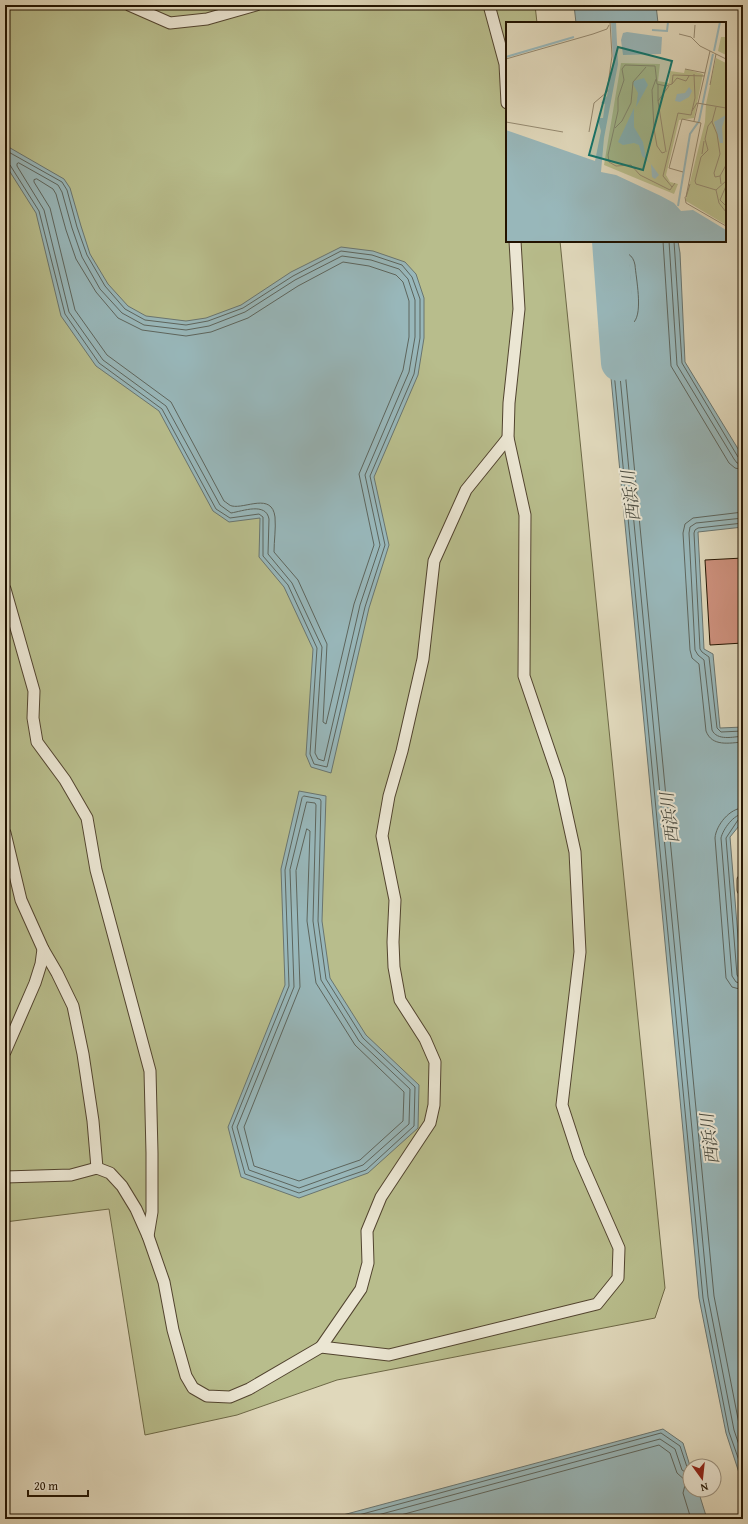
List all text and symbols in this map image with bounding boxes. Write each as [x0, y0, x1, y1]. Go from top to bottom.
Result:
inset map [506, 22, 726, 242]
water label: 西浜川 [614, 467, 646, 523]
water label: 西浜川 [653, 789, 685, 845]
water label: 西浜川 [693, 1110, 725, 1166]
north arrow [682, 1458, 722, 1498]
scale bar [28, 1472, 88, 1498]
text: 20 m [34, 1477, 58, 1494]
text: N [698, 1479, 710, 1497]

